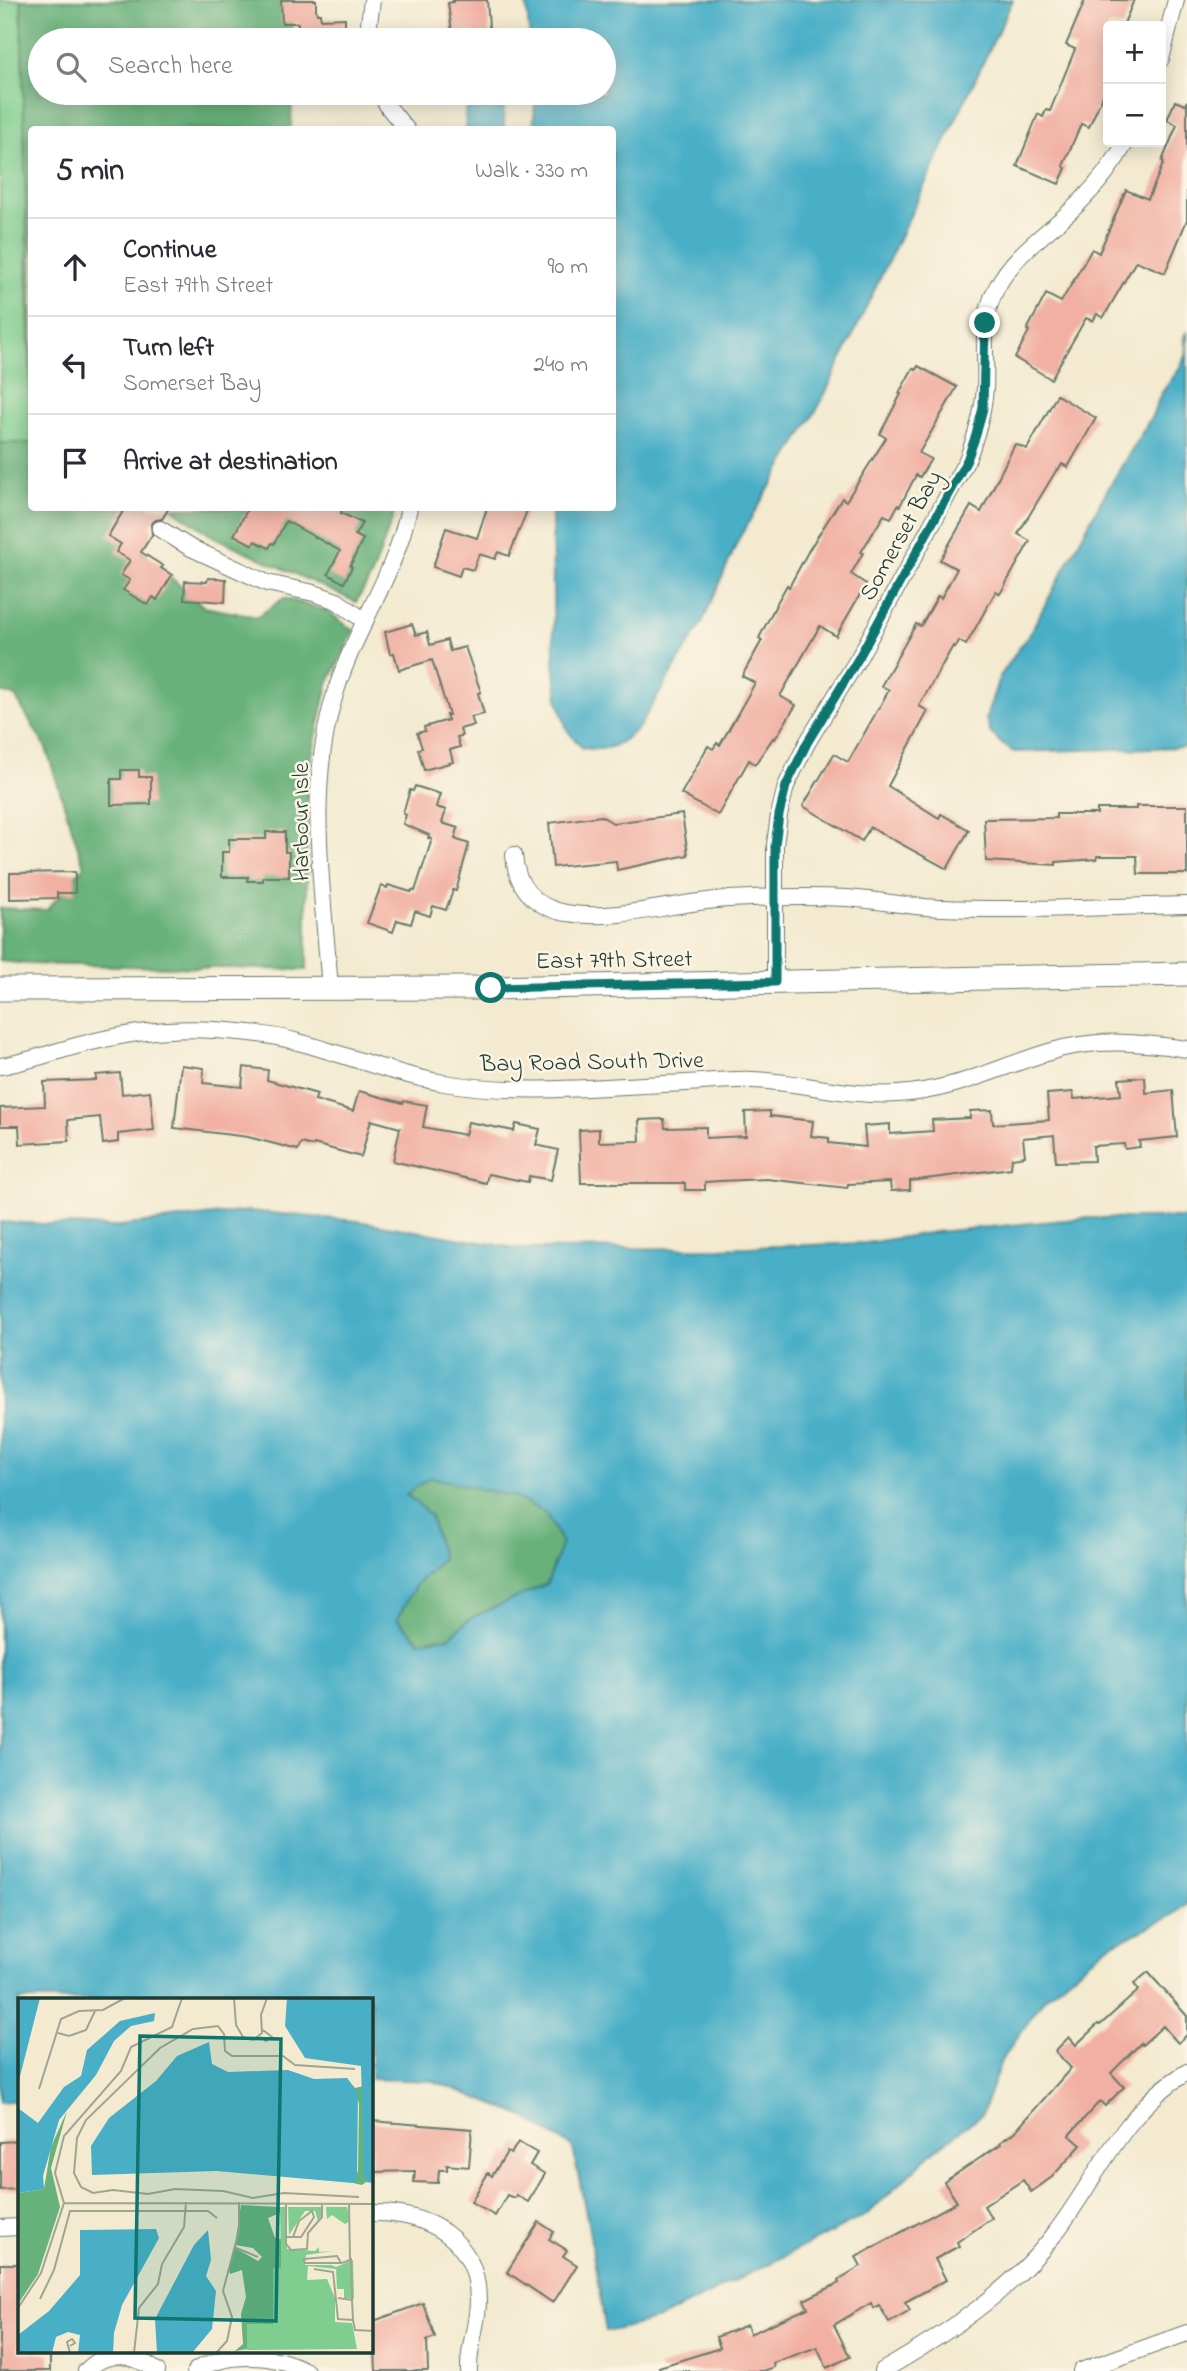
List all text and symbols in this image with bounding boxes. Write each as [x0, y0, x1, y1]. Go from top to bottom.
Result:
map controls [1103, 21, 1166, 147]
button: + [1103, 21, 1166, 84]
search box [28, 28, 616, 105]
icon: search [52, 48, 90, 86]
text: Search here [108, 48, 233, 86]
button: − [1103, 84, 1166, 147]
text: 5 min [56, 150, 124, 194]
text: Walk · 330 m [475, 155, 588, 188]
text: Continue [123, 232, 216, 270]
icon: ahead [56, 248, 94, 286]
text: 90 m [548, 251, 588, 284]
text: East 79th Street [123, 270, 273, 303]
route end [969, 307, 1000, 338]
text: Turn left [123, 330, 214, 368]
icon: left [56, 346, 94, 384]
text: 240 m [534, 349, 588, 382]
text: Somerset Bay [123, 368, 261, 401]
icon: arrive [56, 444, 94, 482]
text: Arrive at destination [123, 444, 338, 482]
street label: Somerset Bay [852, 465, 953, 608]
street label: Harbour Isle [285, 762, 320, 882]
street label: East 79th Street [535, 943, 693, 980]
route start [475, 972, 506, 1003]
street label: Bay Road South Drive [479, 1044, 704, 1084]
inset map [18, 1998, 373, 2354]

